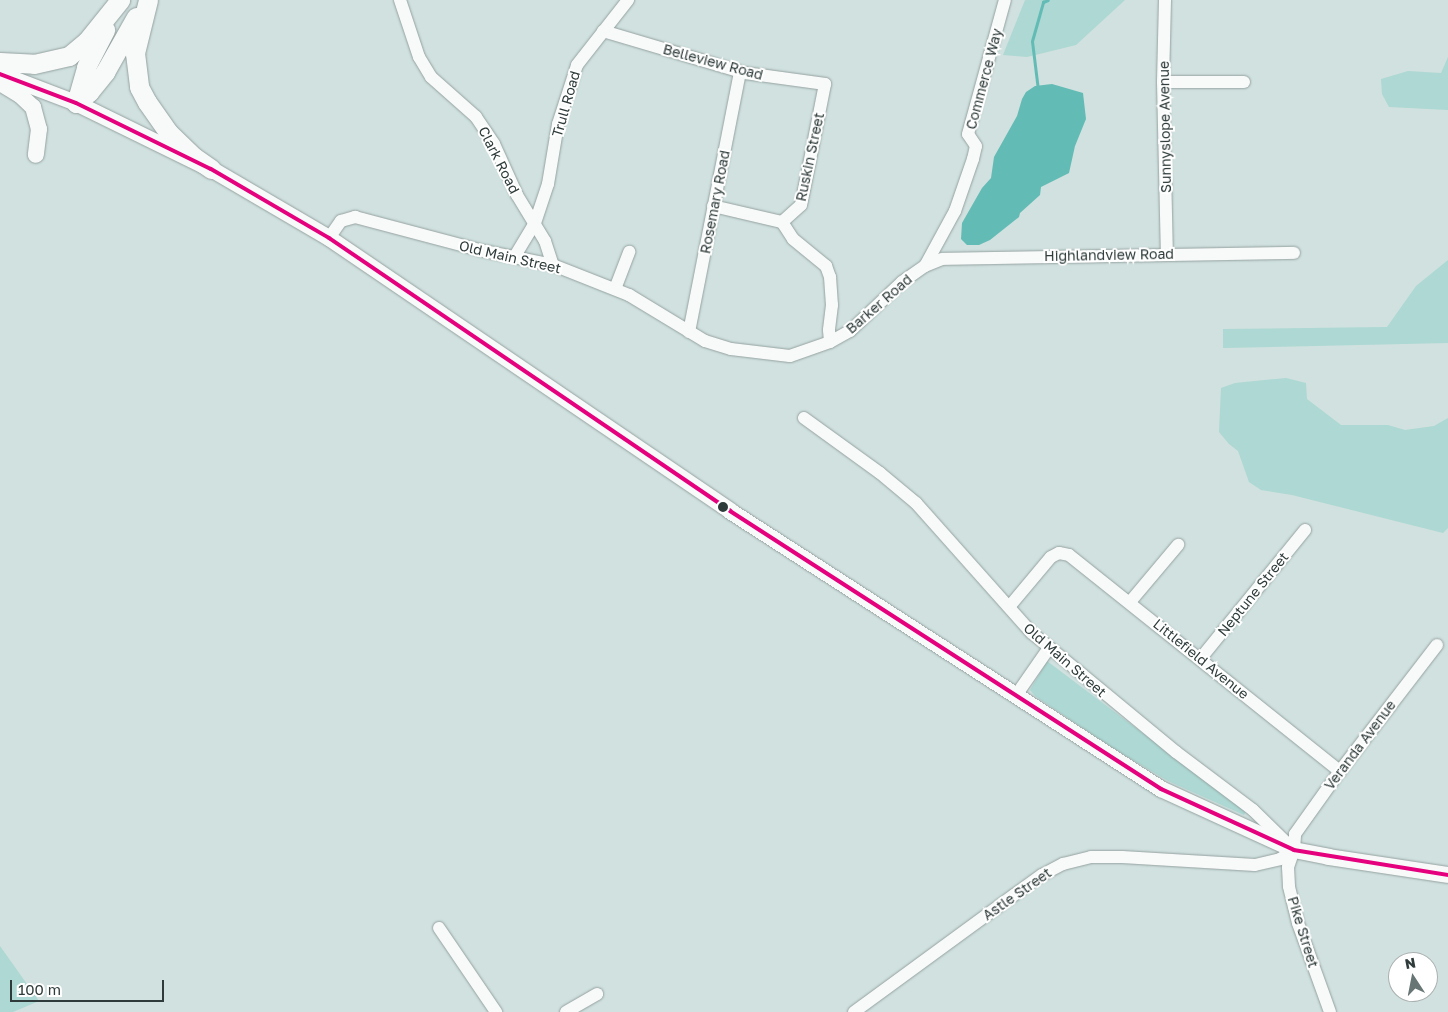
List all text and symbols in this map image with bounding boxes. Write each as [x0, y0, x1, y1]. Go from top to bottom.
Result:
street label: Commerce Way [962, 27, 1006, 131]
street label: Belleview Road [661, 41, 765, 83]
street label: Sunnyslope Avenue [1155, 61, 1175, 193]
street label: Trull Road [549, 69, 583, 139]
street label: Ruskin Street [792, 111, 828, 203]
street label: Clark Road [475, 124, 523, 196]
street label: Rosemary Road [697, 149, 733, 255]
street label: Old Main Street [457, 237, 563, 277]
street label: Highlandview Road [1044, 245, 1174, 265]
street label: Barker Road [843, 271, 915, 337]
unlabelled marker [718, 502, 728, 512]
street label: Neptune Street [1214, 549, 1292, 639]
street label: Littlefield Avenue [1150, 615, 1252, 703]
street label: Old Main Street [1020, 620, 1110, 700]
street label: Veranda Avenue [1321, 697, 1399, 793]
street label: Astle Street [980, 864, 1054, 924]
street label: Pike Street [1284, 894, 1322, 970]
north arrow [1388, 952, 1438, 1002]
text: N [1403, 953, 1417, 972]
scale bar [12, 970, 166, 1002]
text: 100 m [18, 980, 61, 998]

